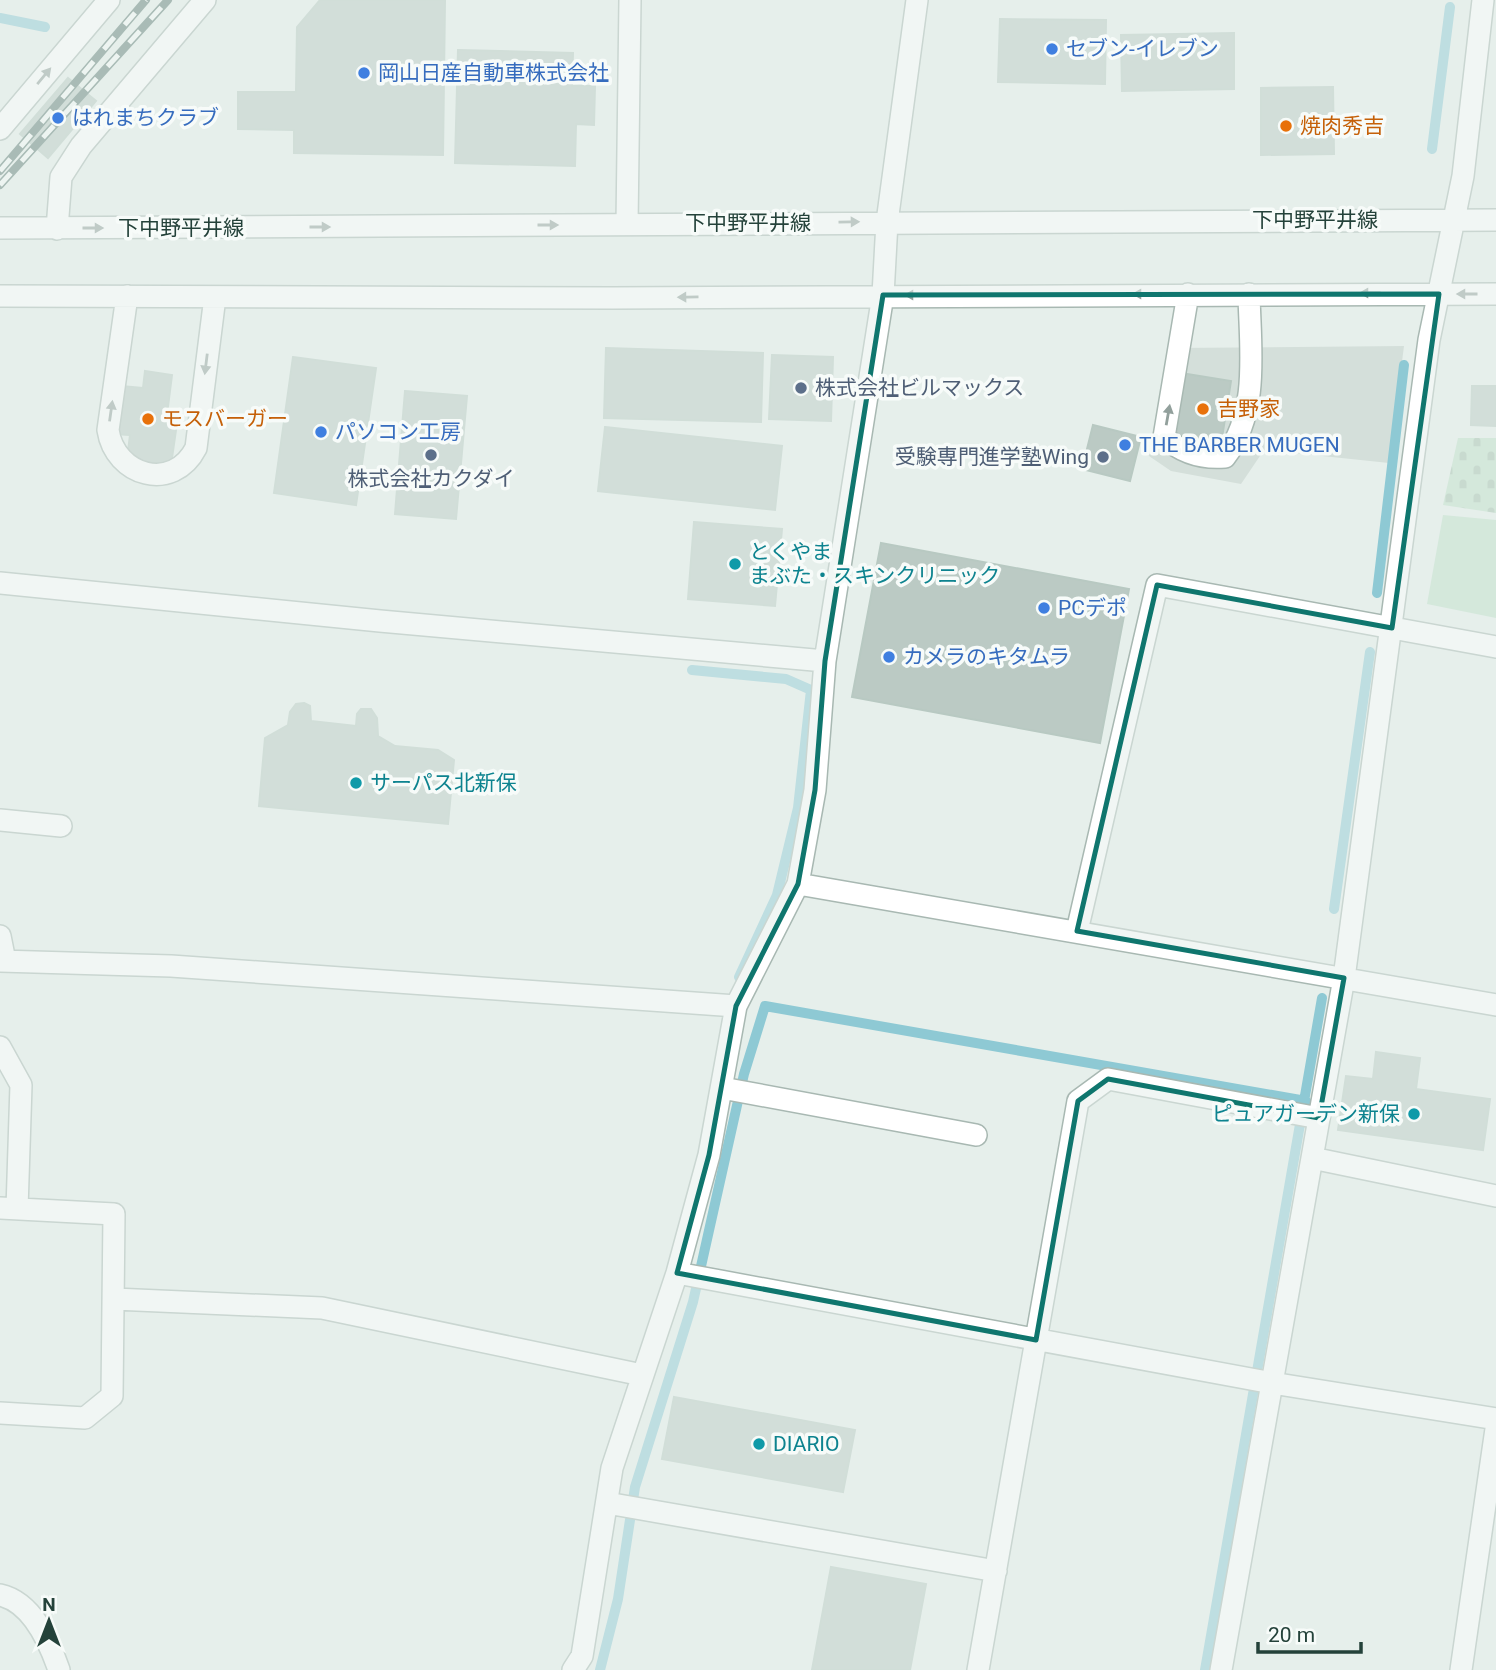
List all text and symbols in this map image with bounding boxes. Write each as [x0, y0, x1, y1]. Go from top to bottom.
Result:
place label: セブン-イレブン [1066, 37, 1219, 61]
marker: セブン-イレブン [1044, 41, 1060, 57]
place label: 岡山日産自動車株式会社 [378, 61, 609, 85]
marker: 岡山日産自動車株式会社 [356, 65, 372, 81]
one-way arrow [36, 68, 51, 85]
place label: はれまちクラブ [72, 106, 219, 130]
marker: はれまちクラブ [50, 110, 66, 126]
place label: 焼肉秀吉 [1300, 114, 1384, 138]
marker: 焼肉秀吉 [1278, 118, 1294, 134]
street label: 下中野平井線 [1252, 208, 1378, 232]
street label: 下中野平井線 [685, 211, 811, 235]
street label: 下中野平井線 [118, 216, 244, 240]
one-way arrow [838, 216, 860, 228]
one-way arrow [537, 219, 559, 231]
one-way arrow [309, 221, 331, 233]
one-way arrow [82, 223, 104, 234]
one-way arrow [1359, 287, 1381, 299]
one-way arrow [1456, 288, 1478, 300]
one-way arrow [904, 289, 926, 301]
one-way arrow [1132, 289, 1154, 300]
one-way arrow [677, 291, 699, 303]
one-way arrow [201, 353, 212, 375]
place label: 株式会社ビルマックス [815, 376, 1024, 400]
marker: 株式会社ビルマックス [793, 380, 809, 396]
place label: 吉野家 [1217, 397, 1280, 421]
one-way arrow [105, 400, 116, 422]
marker: 吉野家 [1195, 401, 1211, 417]
one-way arrow [1163, 404, 1174, 426]
place label: モスバーガー [162, 407, 288, 431]
marker: モスバーガー [140, 411, 156, 427]
place label: パソコン工房 [335, 420, 461, 444]
marker: パソコン工房 [313, 424, 329, 440]
place label: THE BARBER MUGEN [1139, 433, 1340, 457]
marker: THE BARBER MUGEN [1117, 437, 1133, 453]
place label: 受験専門進学塾Wing [895, 445, 1089, 469]
marker: 株式会社カクダイ [423, 447, 439, 463]
marker: 受験専門進学塾Wing [1095, 449, 1111, 465]
place label: 株式会社カクダイ [347, 467, 515, 491]
place label: とくやま まぶた・スキンクリニック [749, 540, 1000, 588]
marker: とくやま まぶた・スキンクリニック [727, 556, 743, 572]
place label: PCデポ [1058, 596, 1127, 620]
marker: PCデポ [1036, 600, 1052, 616]
place label: カメラのキタムラ [903, 645, 1070, 669]
marker: カメラのキタムラ [881, 649, 897, 665]
place label: サーパス北新保 [370, 771, 517, 795]
marker: サーパス北新保 [348, 775, 364, 791]
place label: ピュアガーデン新保 [1211, 1102, 1400, 1126]
marker: ピュアガーデン新保 [1406, 1106, 1422, 1122]
place label: DIARIO [773, 1432, 839, 1456]
marker: DIARIO [751, 1436, 767, 1452]
north arrow [14, 1586, 84, 1656]
text: N [42, 1593, 56, 1616]
scale bar [1258, 1610, 1361, 1654]
text: 20 m [1268, 1623, 1315, 1647]

